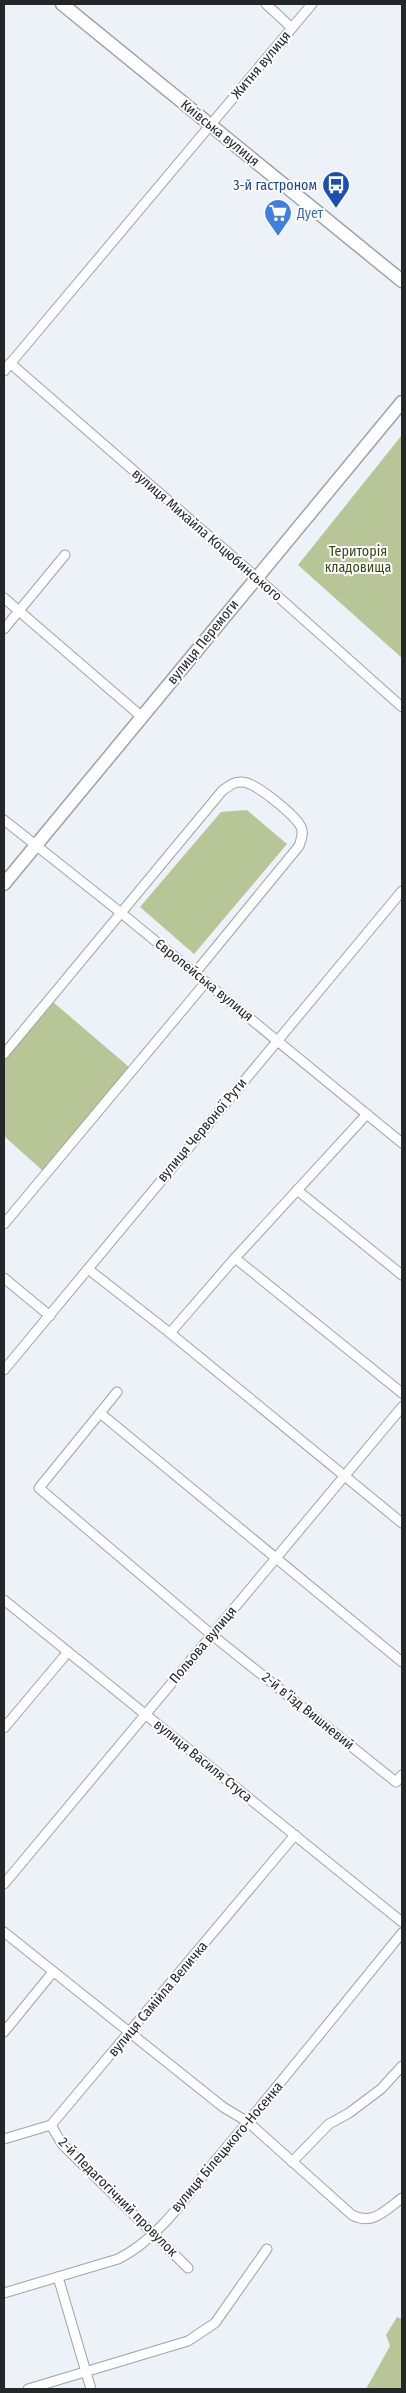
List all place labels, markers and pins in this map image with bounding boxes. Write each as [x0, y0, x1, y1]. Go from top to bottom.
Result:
bus stop icon: 3-й гастроном [321, 170, 351, 209]
place label: 3-й гастроном [233, 177, 317, 194]
supermarket icon: Дует [263, 198, 293, 237]
place label: Дует [296, 205, 324, 222]

